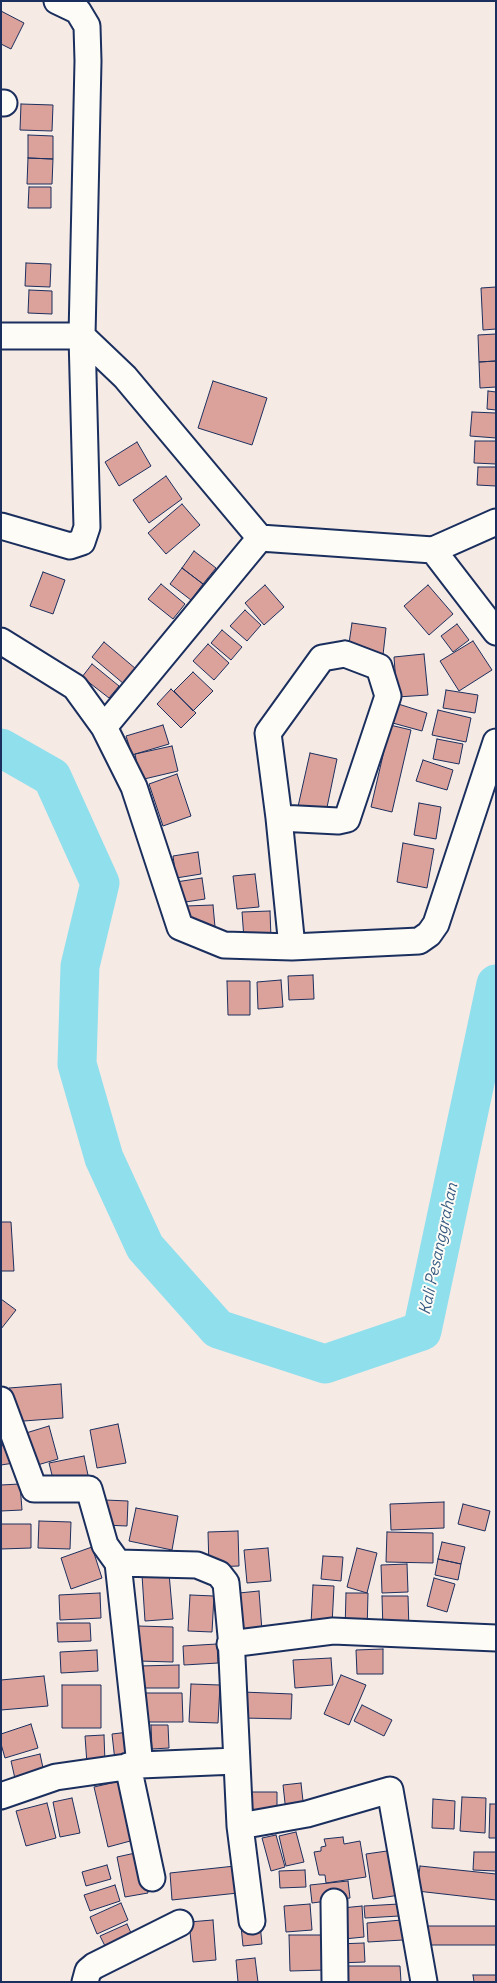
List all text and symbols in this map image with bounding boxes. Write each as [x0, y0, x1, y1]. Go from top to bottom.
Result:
water label: Kali Pesanggrahan [416, 1181, 462, 1317]

